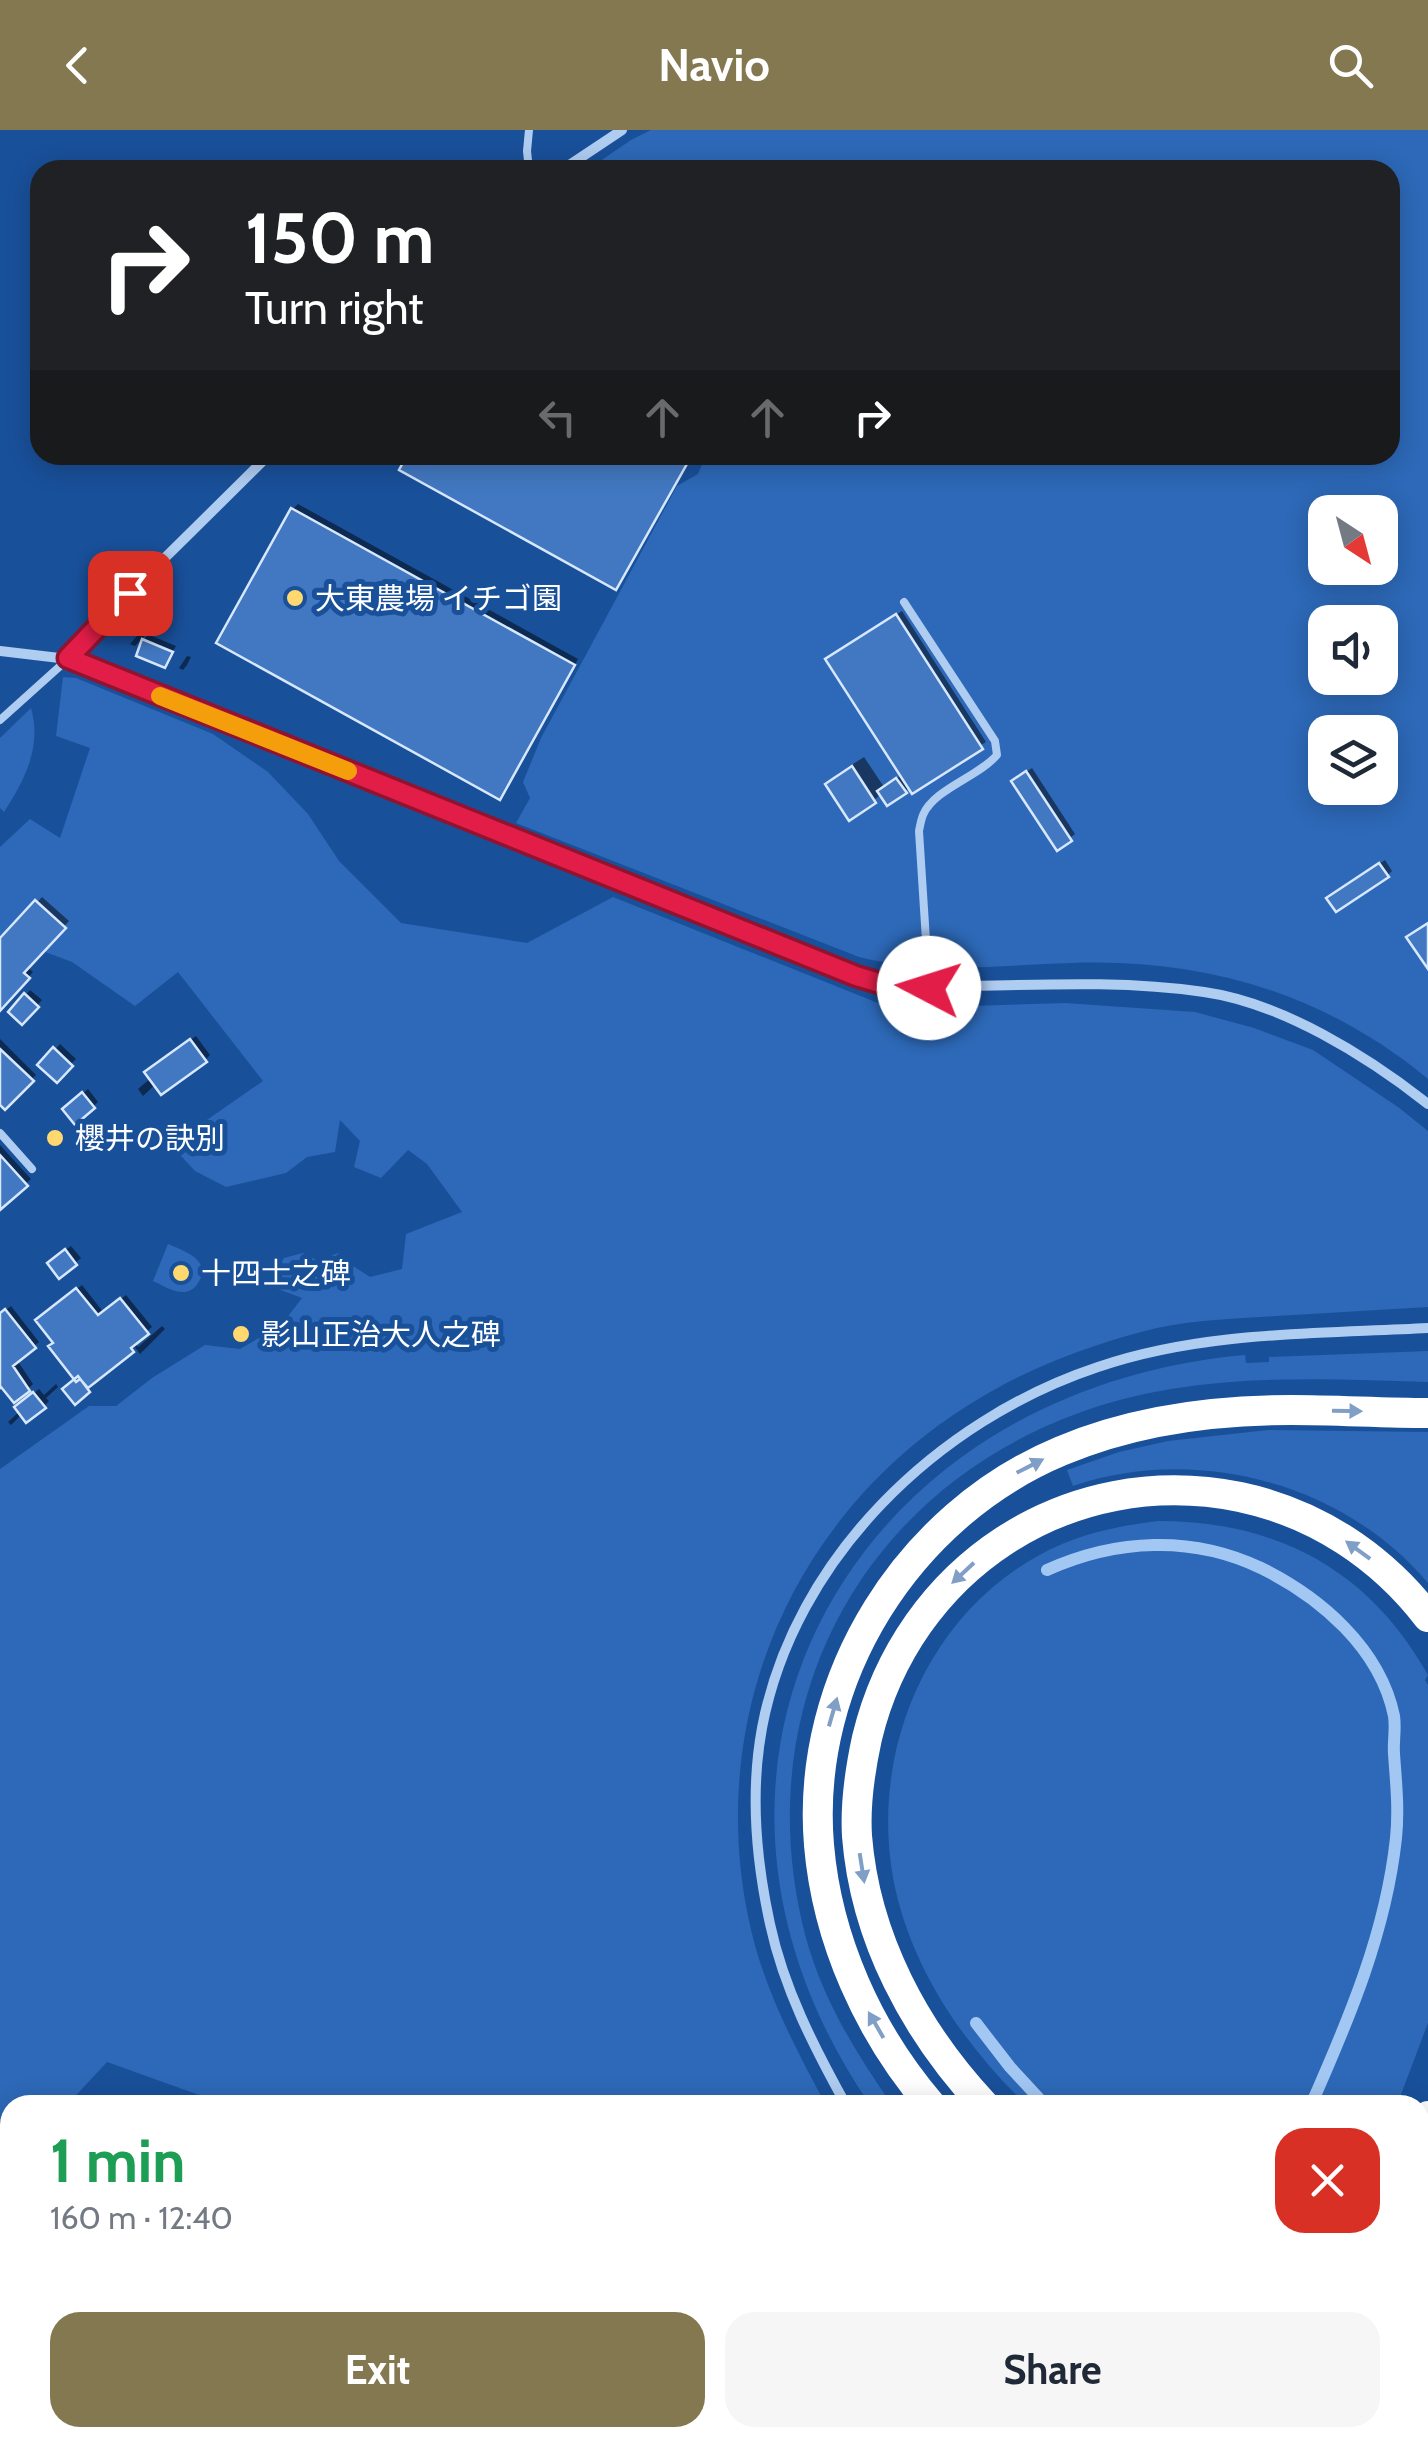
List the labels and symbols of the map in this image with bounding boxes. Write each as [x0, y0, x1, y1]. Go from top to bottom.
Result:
north arrow [1308, 495, 1398, 585]
pin [88, 551, 173, 636]
place label: 大東農場 イチゴ園 [315, 580, 562, 617]
marker: 大東農場 イチゴ園 [284, 587, 306, 609]
position arrow [877, 936, 981, 1040]
place label: 櫻井の訣別 [75, 1120, 225, 1157]
marker: 櫻井の訣別 [44, 1127, 66, 1149]
place label: 十四士之碑 [201, 1255, 351, 1292]
marker: 十四士之碑 [170, 1262, 192, 1284]
place label: 影山正治大人之碑 [261, 1316, 501, 1353]
marker: 影山正治大人之碑 [230, 1323, 252, 1345]
one-way arrow [1332, 1403, 1363, 1419]
one-way arrow [1016, 1458, 1045, 1475]
one-way arrow [1345, 1540, 1372, 1560]
one-way arrow [951, 1561, 975, 1584]
one-way arrow [826, 1696, 841, 1727]
one-way arrow [854, 1853, 870, 1884]
one-way arrow [868, 2011, 885, 2039]

